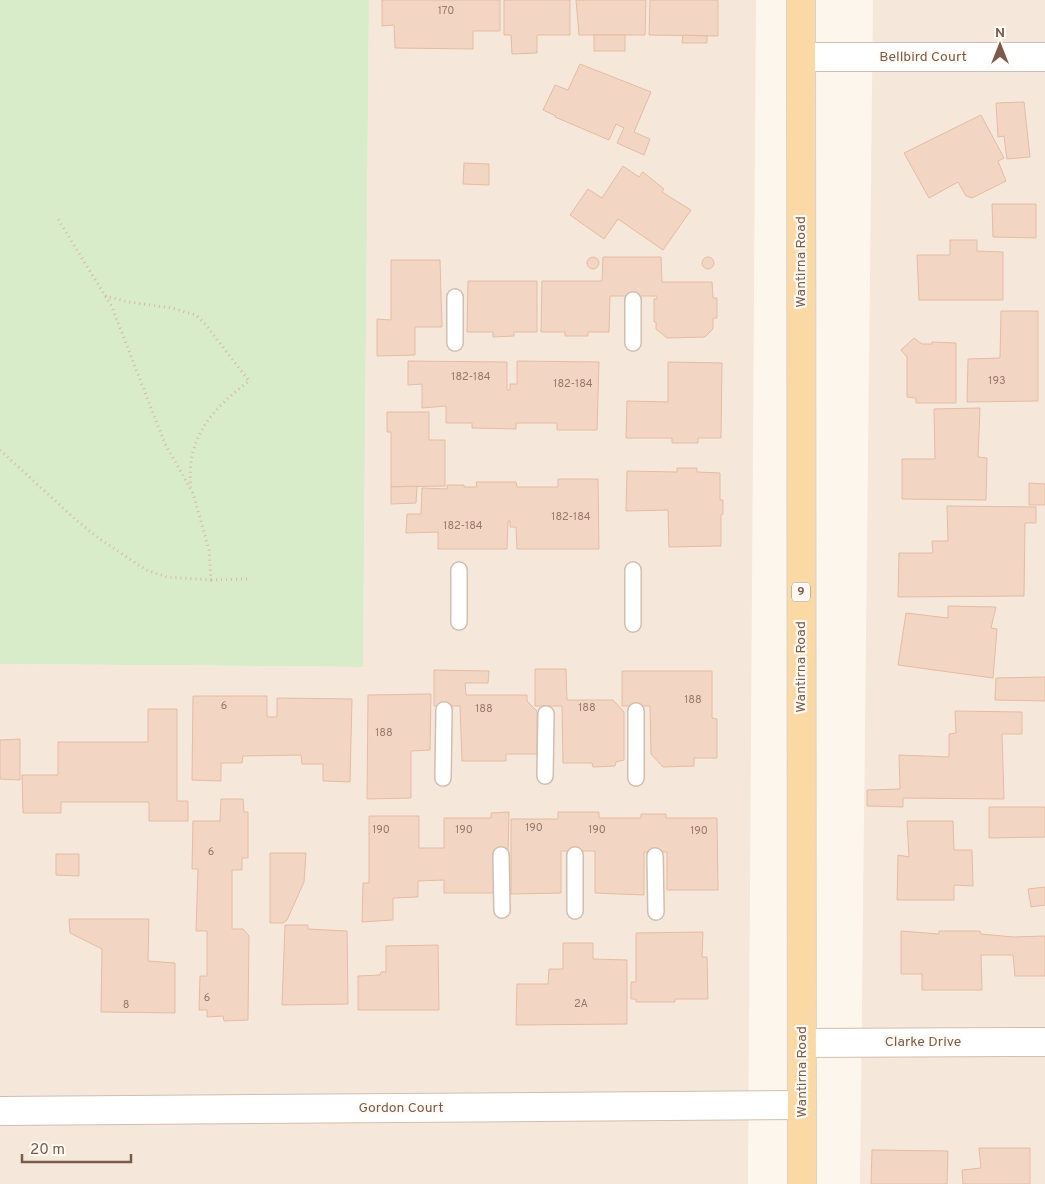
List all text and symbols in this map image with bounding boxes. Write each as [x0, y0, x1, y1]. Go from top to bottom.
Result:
house number: 170 [438, 4, 454, 18]
north arrow [975, 20, 1025, 70]
text: N [995, 25, 1005, 42]
street label: Bellbird Court [879, 49, 967, 66]
street label: Wantirna Road [793, 216, 810, 308]
house number: 182-184 [451, 370, 491, 384]
house number: 193 [988, 374, 1006, 388]
house number: 182-184 [553, 377, 593, 391]
house number: 182-184 [551, 510, 591, 524]
house number: 182-184 [443, 519, 483, 533]
road number: 9 [792, 582, 810, 602]
street label: Wantirna Road [793, 621, 810, 713]
house number: 188 [684, 693, 702, 707]
house number: 6 [221, 699, 227, 713]
house number: 188 [578, 701, 596, 715]
house number: 188 [475, 702, 493, 716]
house number: 188 [375, 726, 393, 740]
house number: 190 [525, 821, 543, 835]
house number: 190 [372, 823, 390, 837]
house number: 190 [455, 823, 473, 837]
house number: 190 [588, 823, 606, 837]
house number: 190 [690, 824, 708, 838]
house number: 6 [208, 845, 214, 859]
house number: 6 [204, 991, 210, 1005]
house number: 2A [574, 997, 588, 1011]
house number: 8 [123, 998, 129, 1012]
street label: Wantirna Road [794, 1026, 811, 1118]
street label: Clarke Drive [885, 1034, 961, 1051]
street label: Gordon Court [358, 1100, 444, 1117]
scale bar [22, 1132, 131, 1164]
text: 20 m [30, 1141, 65, 1160]

